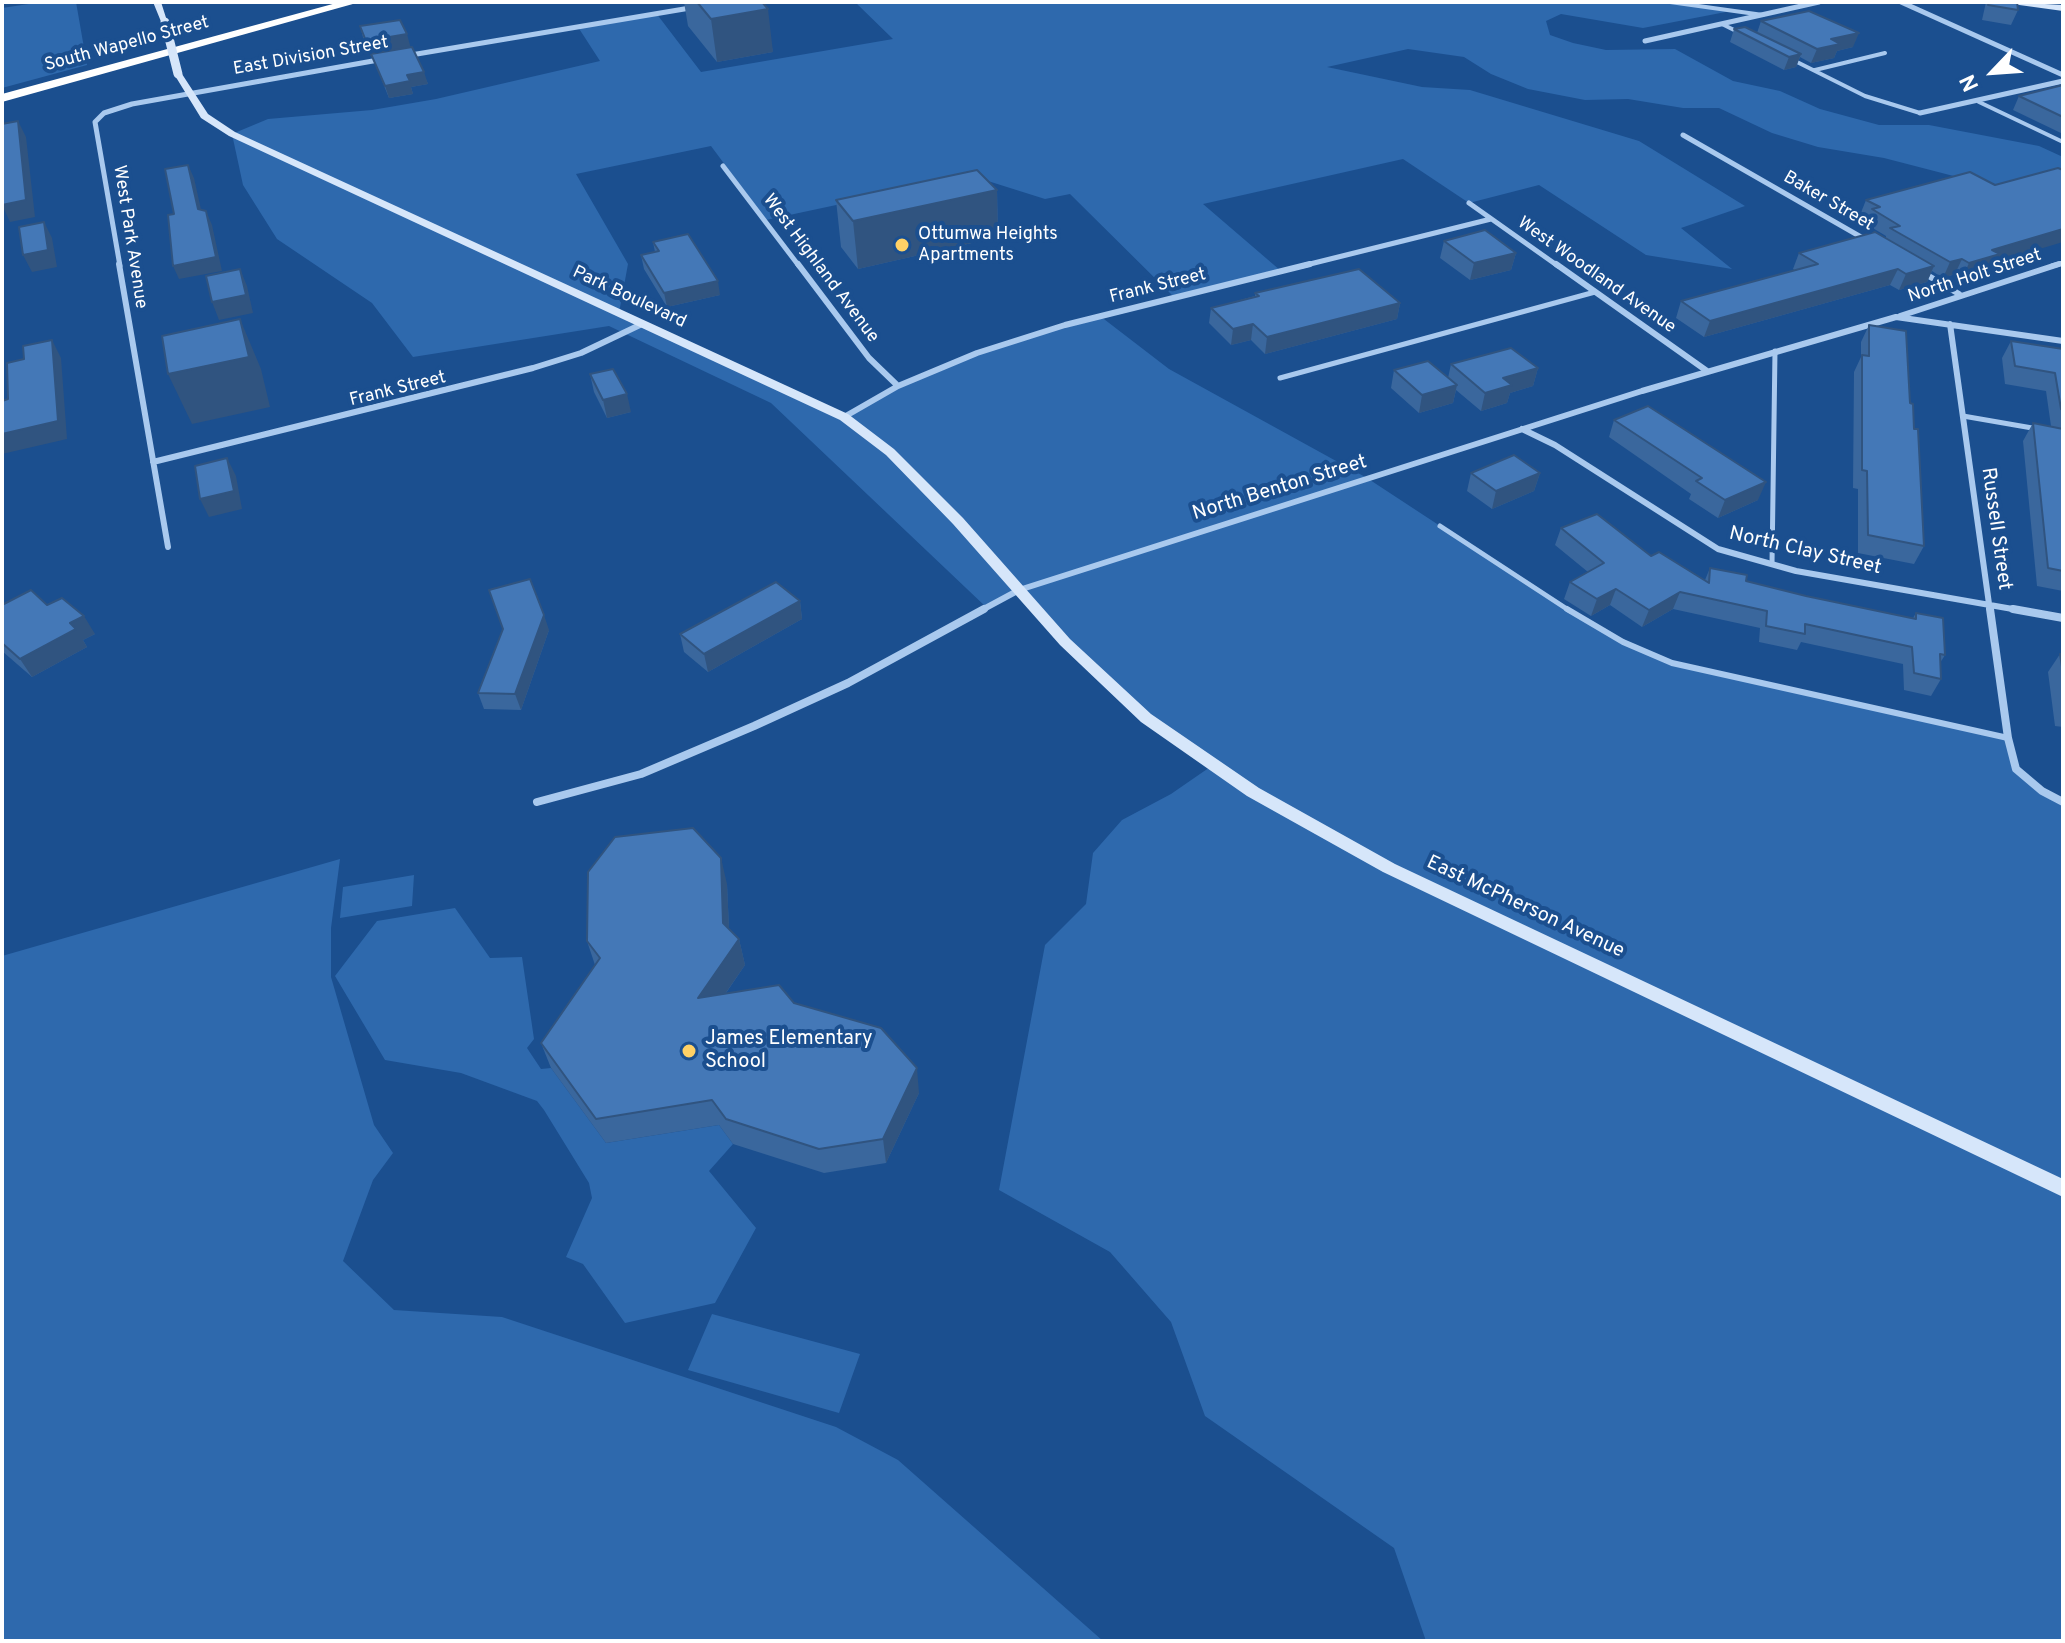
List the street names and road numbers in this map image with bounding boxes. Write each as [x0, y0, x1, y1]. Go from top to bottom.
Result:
street label: South Wapello Street [42, 13, 212, 77]
street label: East Division Street [232, 33, 390, 81]
street label: West Park Avenue [107, 164, 151, 310]
street label: Baker Street [1779, 167, 1877, 237]
street label: West Highland Avenue [757, 190, 883, 348]
street label: West Woodland Avenue [1513, 213, 1679, 339]
street label: North Holt Street [1906, 245, 2044, 309]
street label: Park Boulevard [569, 262, 689, 334]
street label: Frank Street [1108, 265, 1208, 309]
street label: Frank Street [348, 368, 448, 412]
street label: North Benton Street [1190, 451, 1370, 527]
street label: Russell Street [1975, 466, 2015, 592]
street label: North Clay Street [1727, 523, 1883, 581]
street label: East McPherson Avenue [1422, 852, 1628, 964]

